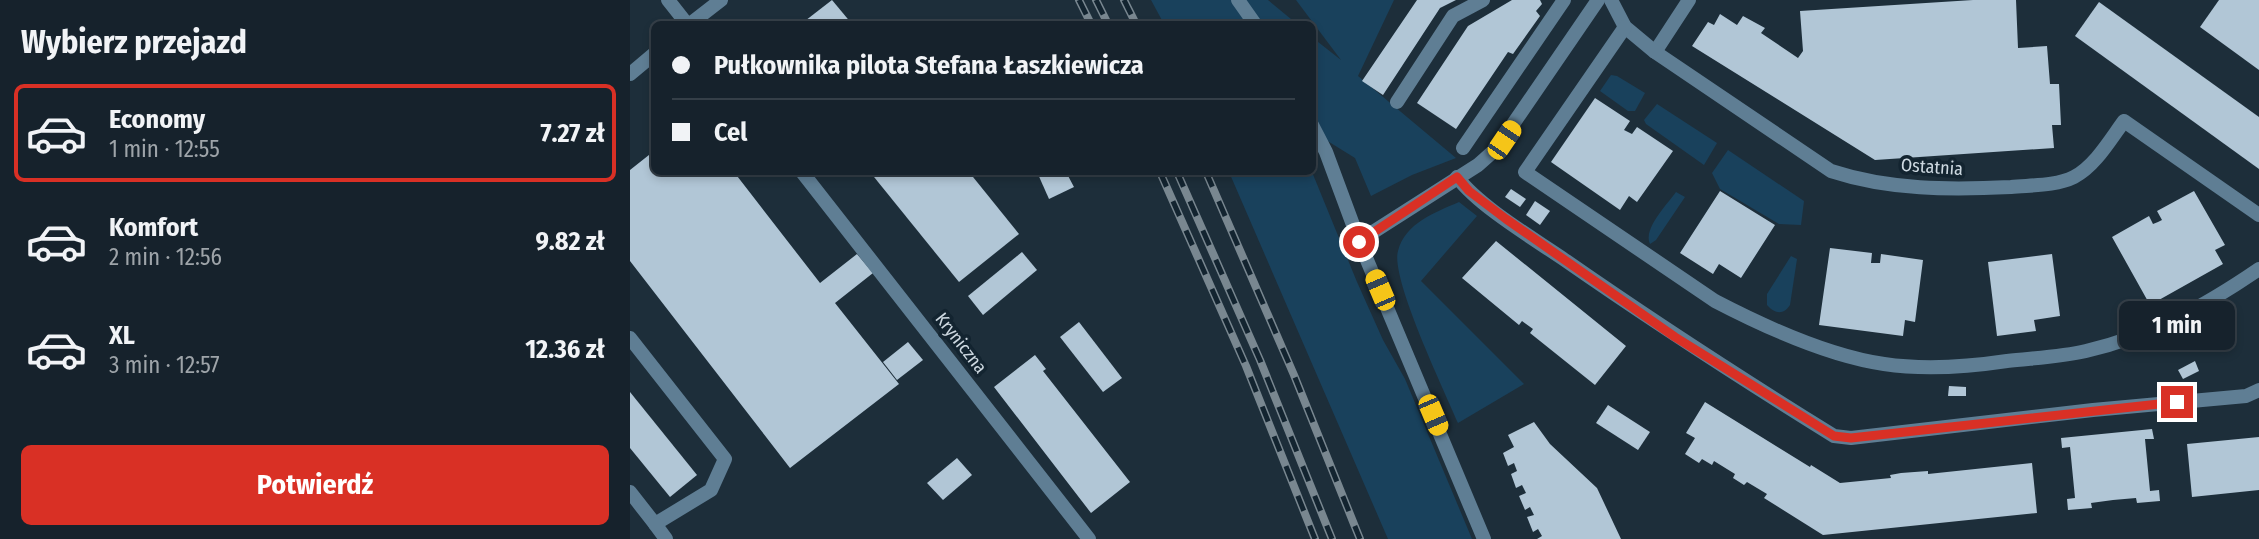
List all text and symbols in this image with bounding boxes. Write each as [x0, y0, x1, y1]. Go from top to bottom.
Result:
text: Wybierz przejazd [21, 23, 247, 61]
text: Pułkownika pilota Stefana Łaszkiewicza [714, 50, 1144, 81]
icon: car [25, 102, 88, 165]
text: Economy [109, 104, 205, 135]
text: Cel [714, 117, 747, 148]
car [1484, 117, 1525, 163]
text: 7.27 zł [540, 118, 605, 149]
text: 1 min · 12:55 [109, 135, 220, 163]
street label: Ostatnia [1900, 154, 1964, 180]
icon: car [25, 210, 88, 273]
text: Komfort [109, 212, 198, 243]
text: 9.82 zł [535, 226, 605, 257]
route start [1343, 226, 1375, 258]
text: 2 min · 12:56 [109, 243, 222, 271]
car [1363, 267, 1398, 313]
callout: 1 min [2119, 300, 2235, 350]
street label: Kryniczna [930, 308, 992, 378]
text: 1 min [2152, 311, 2202, 339]
icon: car [25, 318, 88, 381]
text: XL [109, 320, 135, 351]
text: 12.36 zł [525, 334, 605, 365]
text: 3 min · 12:57 [109, 351, 220, 379]
route end [2161, 386, 2193, 418]
car [1416, 392, 1451, 438]
button: Potwierdź [21, 445, 609, 525]

